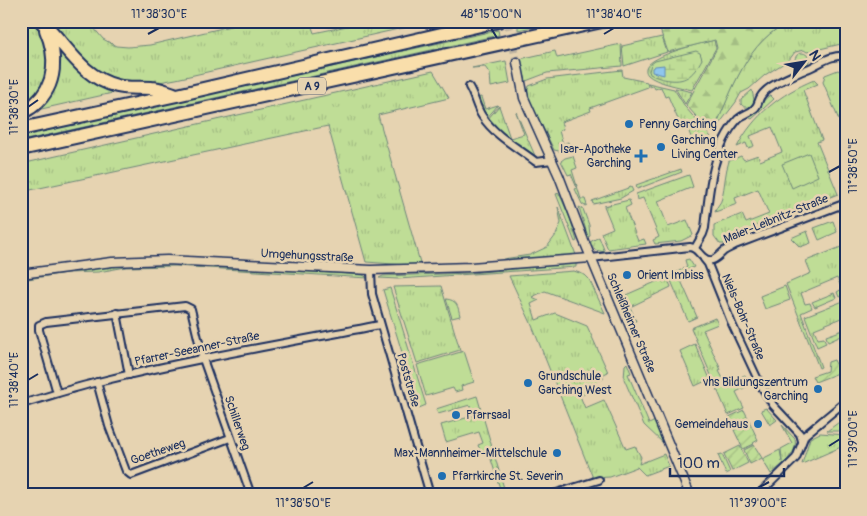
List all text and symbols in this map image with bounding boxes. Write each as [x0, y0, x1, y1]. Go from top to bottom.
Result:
text: 11°38'30"E [131, 7, 187, 22]
text: 48°15'00"N [460, 7, 522, 22]
text: 11°38'40"E [586, 7, 642, 22]
north arrow [780, 38, 830, 88]
text: N [805, 47, 824, 64]
road number: A 9 [298, 78, 326, 94]
text: 11°38'30"E [7, 79, 22, 135]
place label: Penny Garching [639, 117, 717, 132]
marker: Penny Garching [623, 118, 635, 130]
place label: Garching Living Center [671, 133, 739, 162]
text: 11°38'50"E [846, 138, 861, 194]
marker: Garching Living Center [655, 141, 667, 153]
place label: Isar-Apotheke Garching [560, 142, 631, 171]
marker: Isar-Apotheke Garching [635, 150, 647, 162]
street label: Maier-Leibnitz-Straße [721, 191, 831, 247]
street label: Umgehungsstraße [260, 246, 354, 266]
place label: Orient Imbiss [637, 268, 704, 283]
marker: Orient Imbiss [621, 269, 633, 281]
street label: Schleißheimer Straße [603, 271, 659, 375]
street label: Niels-Bohr-Straße [718, 272, 768, 362]
street label: Pfarrer-Seeanner-Straße [133, 328, 261, 370]
street label: Poststraße [393, 351, 423, 409]
text: 11°38'40"E [7, 352, 22, 408]
place label: Grundschule Garching West [538, 369, 612, 398]
place label: vhs Bildungszentrum Garching [702, 375, 808, 404]
marker: Grundschule Garching West [522, 377, 534, 389]
marker: vhs Bildungszentrum Garching [812, 383, 824, 395]
street label: Schillerweg [221, 394, 253, 452]
place label: Pfarrsaal [466, 408, 511, 423]
marker: Pfarrsaal [450, 409, 462, 421]
text: 11°39'00"E [846, 410, 861, 468]
place label: Gemeindehaus [675, 417, 749, 432]
marker: Gemeindehaus [752, 418, 764, 430]
street label: Goetheweg [129, 436, 187, 468]
place label: Max-Mannheimer-Mittelschule [394, 446, 547, 461]
scale bar [670, 446, 783, 478]
marker: Max-Mannheimer-Mittelschule [551, 447, 563, 459]
text: 100 m [677, 454, 720, 473]
place label: Pfarrkirche St. Severin [452, 469, 563, 484]
marker: Pfarrkirche St. Severin [436, 470, 448, 482]
text: 11°38'50"E [275, 496, 331, 511]
text: 11°39'00"E [729, 496, 787, 511]

